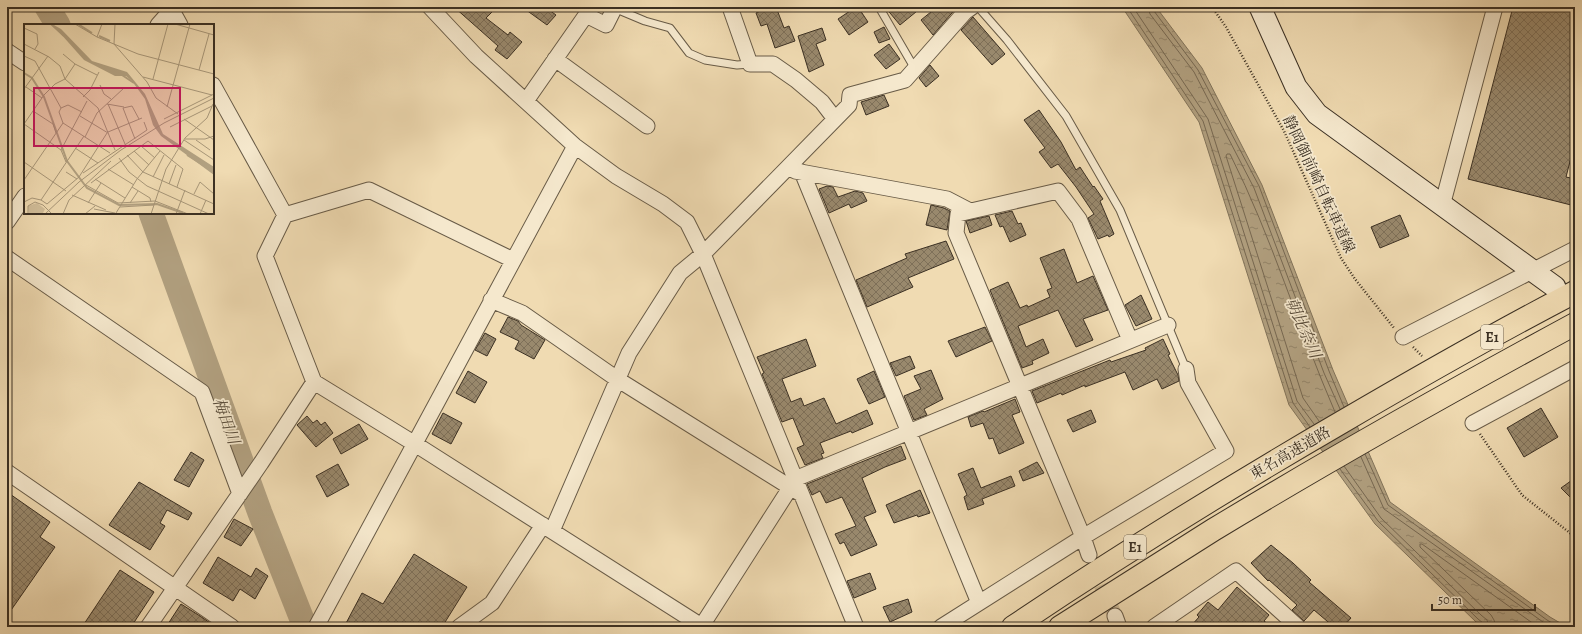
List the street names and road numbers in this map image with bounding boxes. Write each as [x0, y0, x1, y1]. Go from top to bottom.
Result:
street label: 静岡御前崎自転車道線 [1278, 112, 1360, 256]
road number: E1 [1481, 325, 1503, 349]
street label: 東名高速道路 [1246, 422, 1334, 484]
road number: E1 [1124, 535, 1146, 559]

